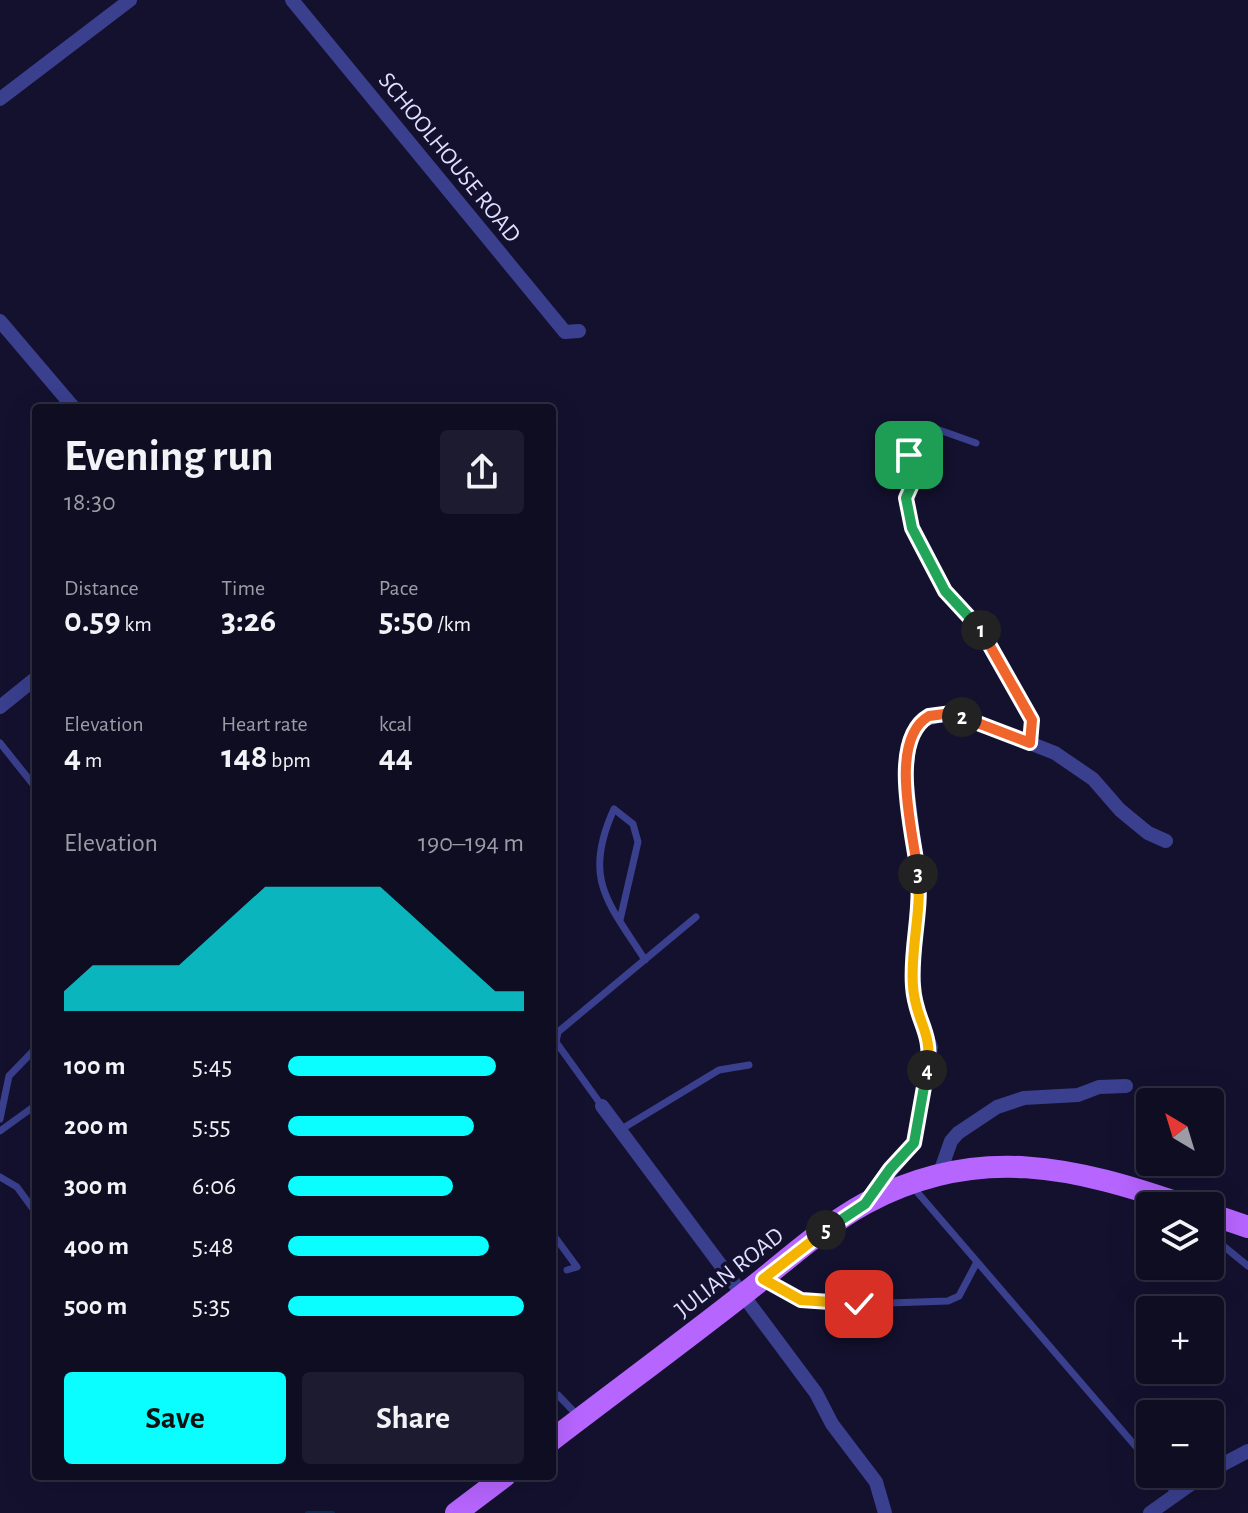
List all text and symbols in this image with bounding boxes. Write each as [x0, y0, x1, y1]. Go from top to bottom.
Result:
street label: SCHOOLHOUSE ROAD [374, 68, 525, 247]
pin [875, 421, 943, 489]
button: share [440, 430, 524, 514]
icon: arrive [887, 433, 931, 477]
text: Evening run [64, 435, 273, 479]
text: 18:30 [64, 489, 116, 515]
text: Distance [64, 577, 139, 599]
text: Time [221, 577, 265, 599]
text: Pace [379, 577, 418, 599]
text: 0.59 [64, 604, 121, 638]
text: 3:26 [221, 604, 276, 638]
text: 5:50 [379, 604, 434, 638]
pin: 1 [961, 610, 1001, 650]
text: km [121, 613, 152, 635]
text: /km [434, 613, 471, 635]
text: 1 [977, 619, 985, 641]
pin: 2 [942, 697, 982, 737]
text: 2 [957, 706, 967, 728]
text: Elevation [64, 713, 144, 735]
text: Heart rate [221, 713, 308, 735]
text: kcal [379, 713, 412, 735]
text: 4 [64, 740, 81, 774]
text: 148 [221, 740, 267, 774]
text: 44 [379, 740, 413, 774]
text: m [81, 749, 102, 771]
text: bpm [267, 749, 311, 771]
text: Elevation [64, 830, 158, 856]
text: 190–194 m [418, 830, 524, 856]
pin: 3 [898, 854, 938, 894]
text: 3 [913, 863, 923, 885]
pin: 4 [907, 1050, 947, 1090]
text: 100 m [64, 1053, 125, 1079]
text: 5:45 [192, 1053, 232, 1079]
text: 4 [921, 1059, 933, 1081]
north arrow [1136, 1088, 1224, 1176]
map controls [1136, 1088, 1224, 1488]
text: 200 m [64, 1113, 128, 1139]
text: 5:55 [192, 1113, 231, 1139]
text: 300 m [64, 1173, 127, 1199]
text: 6:06 [192, 1173, 236, 1199]
button: layers [1136, 1192, 1224, 1280]
pin: 5 [806, 1210, 846, 1250]
text: 5 [821, 1219, 831, 1241]
street label: JULIAN ROAD [671, 1223, 788, 1322]
text: 400 m [64, 1233, 129, 1259]
text: 5:48 [192, 1233, 234, 1259]
pin [825, 1270, 893, 1338]
icon: check [837, 1282, 881, 1326]
text: 500 m [64, 1293, 127, 1319]
text: 5:35 [192, 1293, 230, 1319]
button: + [1136, 1296, 1224, 1384]
button: Save [64, 1372, 286, 1464]
button: Share [302, 1372, 524, 1464]
button: − [1136, 1400, 1224, 1488]

